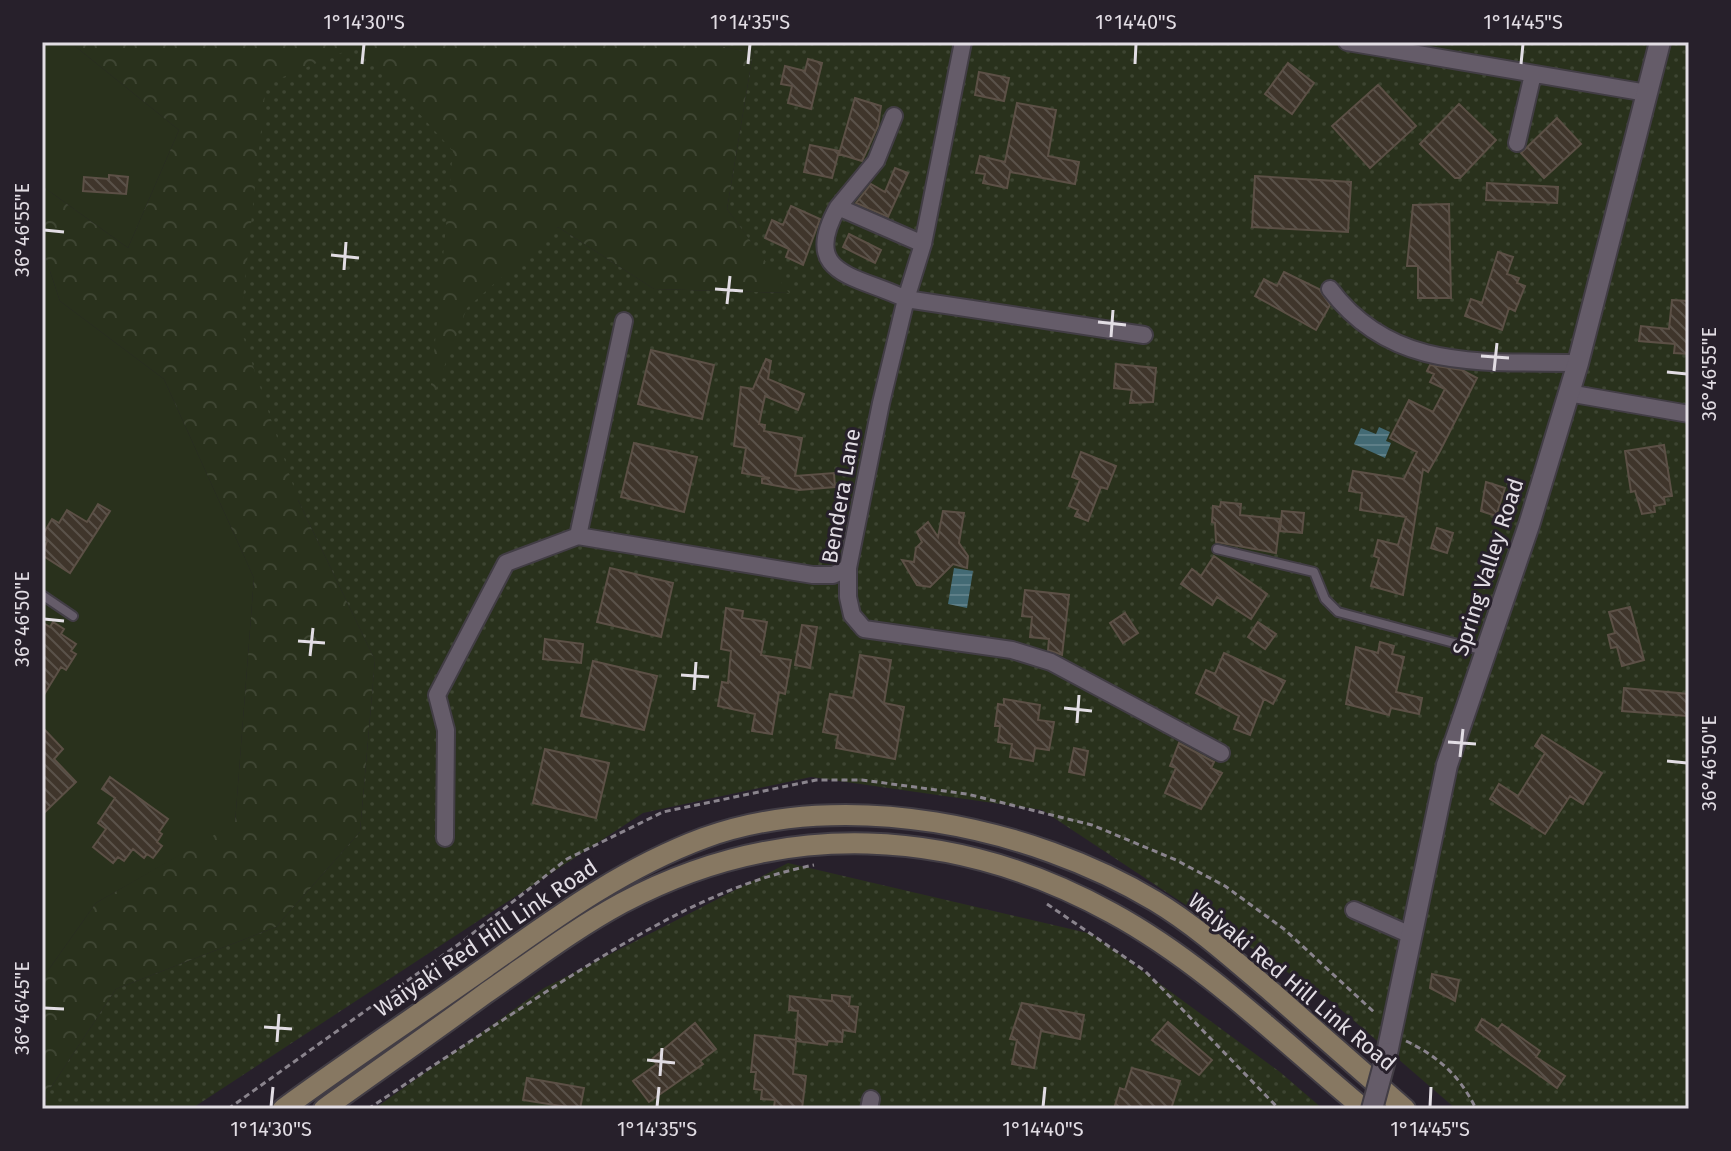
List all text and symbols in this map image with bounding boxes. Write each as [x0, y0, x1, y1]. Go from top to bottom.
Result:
text: 1°14'30"S [323, 10, 405, 34]
text: 1°14'35"S [710, 10, 790, 34]
text: 1°14'40"S [1095, 10, 1177, 34]
text: 1°14'45"S [1483, 10, 1563, 34]
text: 36°46'55"E [10, 183, 34, 277]
text: 36°46'55"E [1697, 327, 1721, 421]
street label: Bendera Lane [816, 426, 866, 566]
street label: Spring Valley Road [1447, 475, 1529, 659]
text: 36°46'50"E [10, 571, 34, 667]
text: 36°46'50"E [1697, 715, 1721, 811]
street label: Waiyaki Red Hill Link Road [369, 853, 603, 1023]
street label: Waiyaki Red Hill Link Road [1183, 887, 1401, 1077]
text: 36°46'45"E [10, 961, 34, 1055]
text: 1°14'30"S [230, 1117, 312, 1141]
text: 1°14'35"S [617, 1117, 697, 1141]
text: 1°14'40"S [1002, 1117, 1084, 1141]
text: 1°14'45"S [1390, 1117, 1470, 1141]

